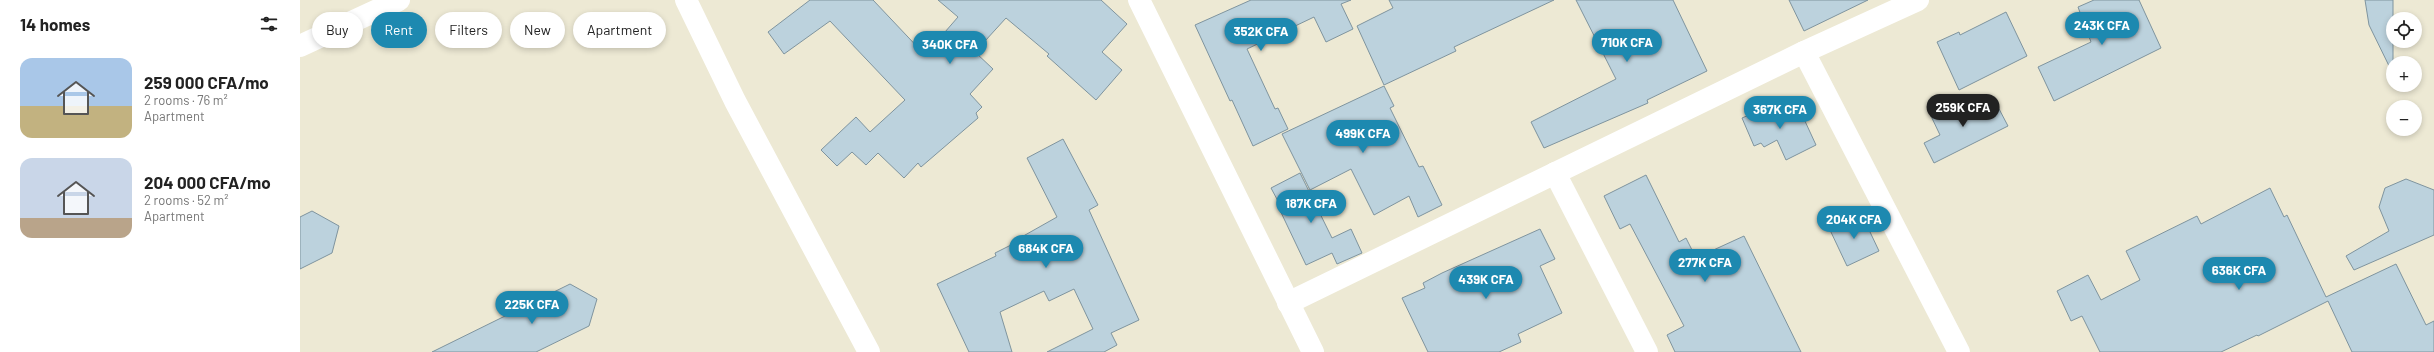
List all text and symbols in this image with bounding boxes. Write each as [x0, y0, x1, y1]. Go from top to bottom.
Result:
chip: Buy [312, 12, 363, 48]
chip: Rent [371, 12, 427, 48]
chip: Filters [435, 12, 502, 48]
chip: New [510, 12, 565, 48]
chip: Apartment [573, 12, 666, 48]
pin: 243K CFA [2061, 12, 2143, 46]
map controls [2386, 12, 2422, 136]
button: locate [2386, 12, 2422, 48]
icon: filters [258, 13, 280, 35]
text: 14 homes [20, 14, 90, 34]
text: 243K CFA [2074, 17, 2130, 33]
pin: 352K CFA [1220, 18, 1302, 52]
text: 352K CFA [1234, 23, 1288, 39]
pin: 710K CFA [1586, 29, 1668, 63]
pin: 340K CFA [909, 31, 991, 65]
text: 710K CFA [1601, 34, 1653, 50]
text: 340K CFA [922, 36, 978, 52]
button: + [2386, 56, 2422, 92]
text: 259 000 CFA/mo [144, 72, 269, 92]
icon: home [52, 74, 100, 122]
text: 2 rooms · 76 m² [144, 92, 228, 108]
pin: 259K CFA [1922, 94, 2004, 128]
pin: 367K CFA [1739, 96, 1821, 130]
text: 259K CFA [1936, 99, 1990, 115]
button: − [2386, 100, 2422, 136]
text: 367K CFA [1753, 101, 1807, 117]
text: Apartment [144, 108, 205, 124]
pin: 499K CFA [1322, 120, 1404, 154]
text: 499K CFA [1335, 125, 1391, 141]
text: 204 000 CFA/mo [144, 172, 271, 192]
icon: home [52, 174, 100, 222]
pin: 187K CFA [1270, 190, 1352, 224]
text: 2 rooms · 52 m² [144, 192, 229, 208]
text: 187K CFA [1285, 195, 1337, 211]
pin: 204K CFA [1813, 206, 1895, 240]
text: Apartment [144, 208, 205, 224]
text: 204K CFA [1826, 211, 1882, 227]
pin: 684K CFA [1005, 235, 1087, 269]
text: 684K CFA [1018, 240, 1074, 256]
pin: 277K CFA [1664, 249, 1746, 283]
text: 277K CFA [1678, 254, 1732, 270]
pin: 636K CFA [2198, 257, 2280, 291]
text: 636K CFA [2212, 262, 2266, 278]
pin: 439K CFA [1445, 266, 1527, 300]
text: 439K CFA [1458, 271, 1514, 287]
pin: 225K CFA [491, 291, 573, 325]
text: 225K CFA [504, 296, 560, 312]

